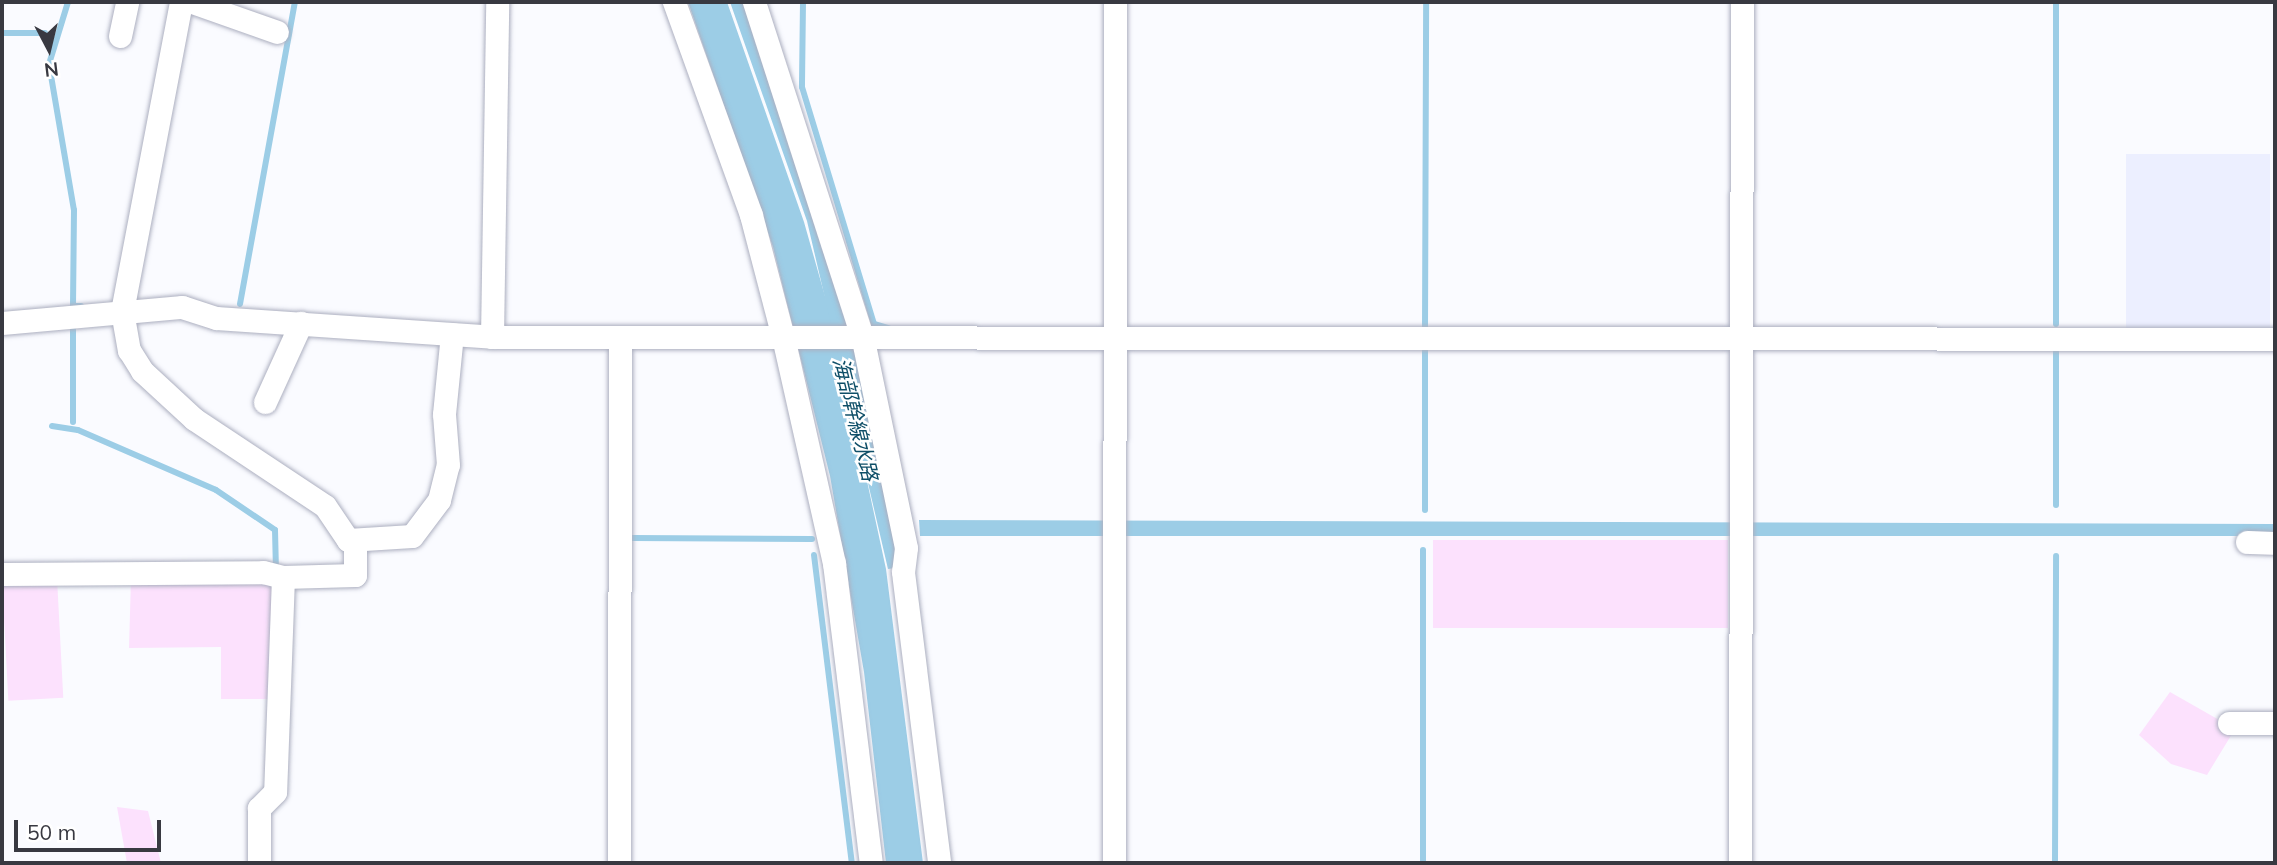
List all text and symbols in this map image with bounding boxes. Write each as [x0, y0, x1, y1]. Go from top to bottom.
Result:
north arrow [14, 14, 84, 84]
text: N [43, 57, 60, 83]
water label: 海部幹線水路 [829, 355, 883, 483]
scale bar [18, 806, 164, 850]
text: 50 m [27, 819, 76, 845]

